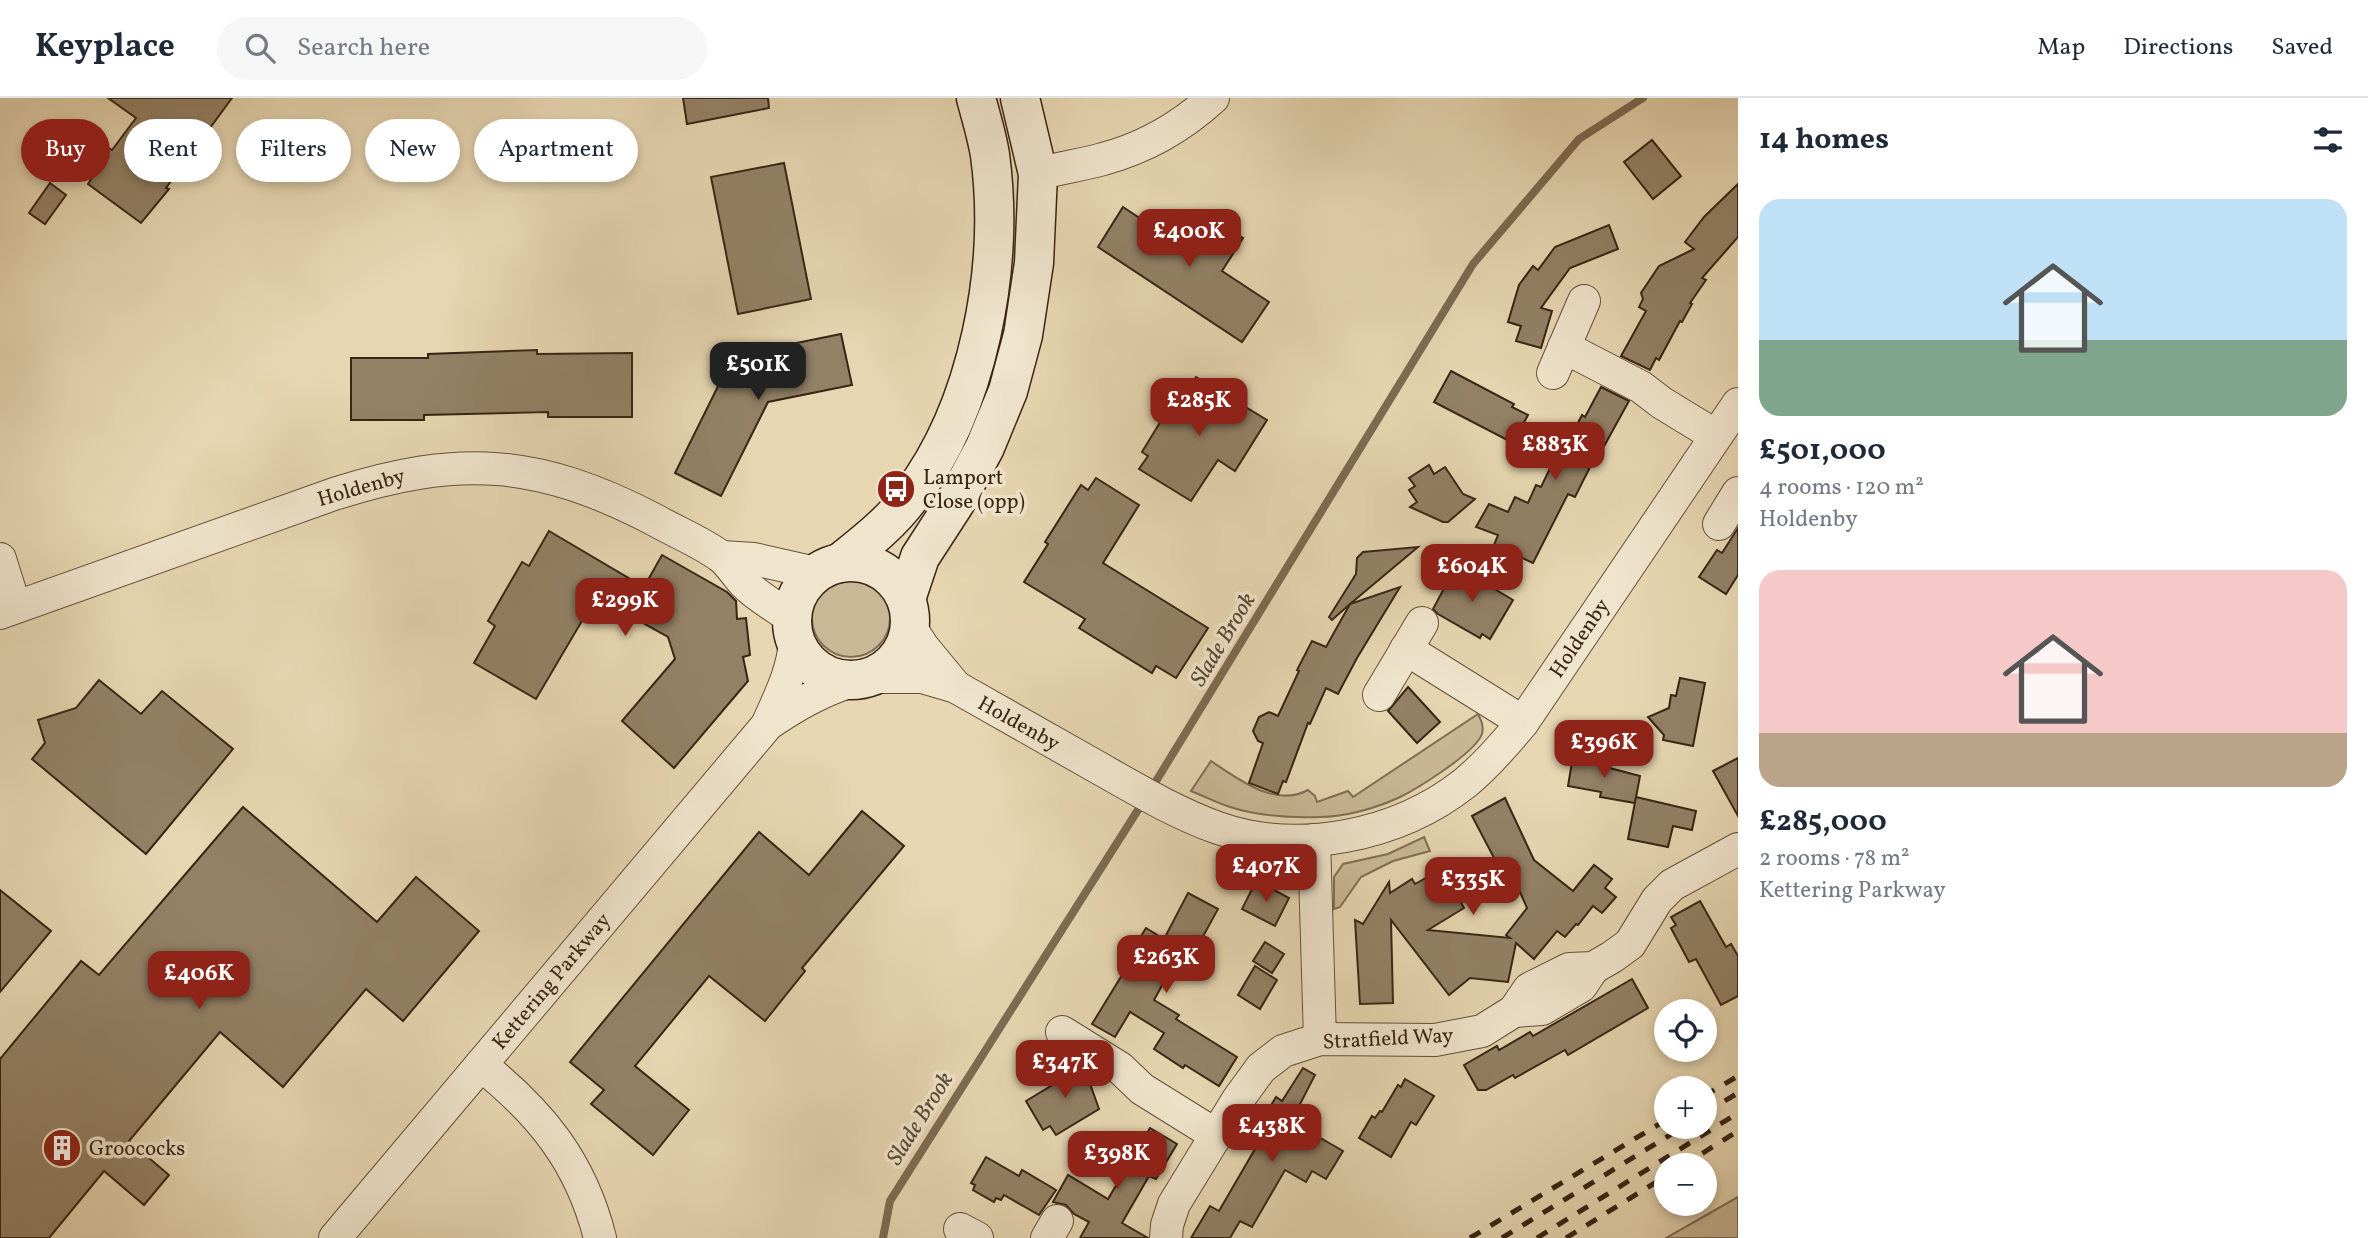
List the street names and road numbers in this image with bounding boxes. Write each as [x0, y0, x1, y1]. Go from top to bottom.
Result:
street label: Holdenby [314, 462, 409, 515]
street label: Holdenby [1543, 593, 1618, 684]
street label: Holdenby [972, 690, 1065, 759]
street label: Kettering Parkway [486, 907, 618, 1057]
street label: Stratfield Way [1322, 1022, 1455, 1057]

